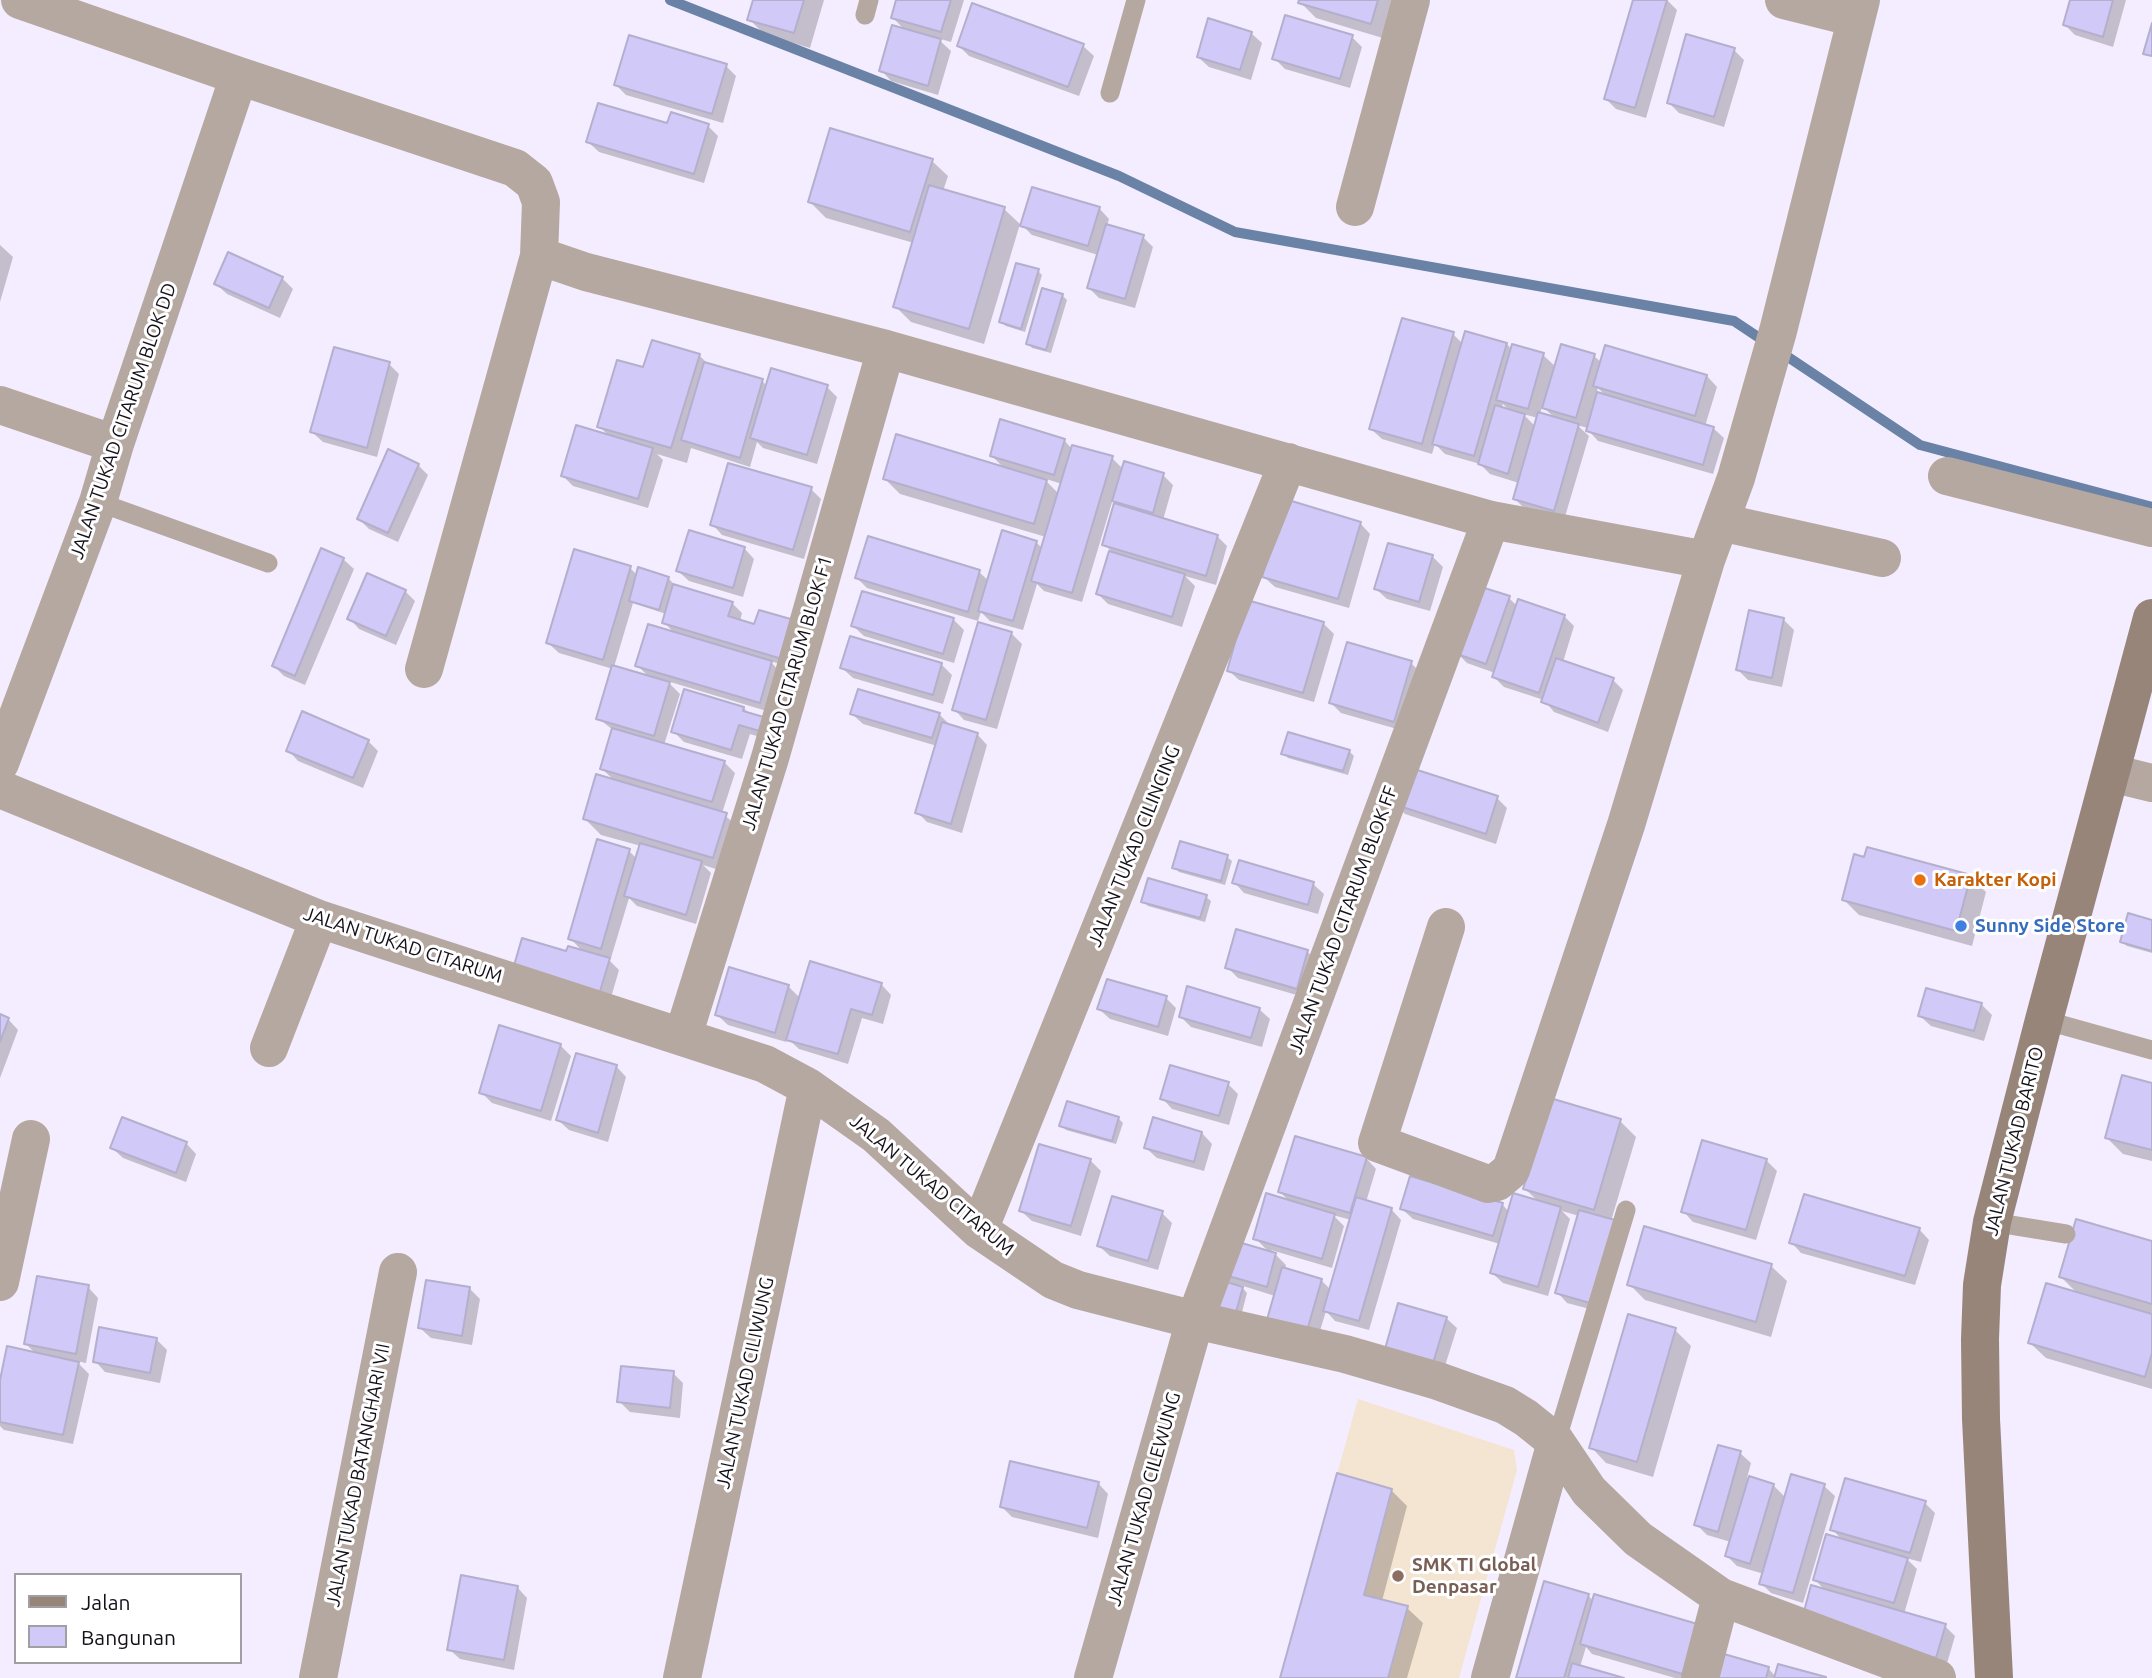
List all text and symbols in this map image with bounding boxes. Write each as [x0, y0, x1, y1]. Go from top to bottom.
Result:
street label: JALAN TUKAD CITARUM BLOK DD [65, 280, 181, 562]
street label: JALAN TUKAD CITARUM BLOK F1 [737, 553, 837, 833]
street label: JALAN TUKAD CILINCING [1083, 742, 1185, 950]
street label: JALAN TUKAD CITARUM BLOK FF [1284, 783, 1402, 1057]
place label: Karakter Kopi [1934, 869, 2057, 891]
marker: Karakter Kopi [1912, 872, 1928, 888]
street label: JALAN TUKAD CITARUM [301, 902, 505, 988]
place label: Sunny Side Store [1975, 915, 2125, 937]
marker: Sunny Side Store [1953, 918, 1969, 934]
street label: JALAN TUKAD BARITO [1979, 1044, 2049, 1238]
street label: JALAN TUKAD CITARUM [845, 1110, 1019, 1260]
street label: JALAN TUKAD CILIWUNG [711, 1275, 779, 1491]
street label: JALAN TUKAD BATANGHARI VII [321, 1341, 395, 1609]
street label: JALAN TUKAD CILEWUNG [1103, 1389, 1185, 1609]
place label: SMK TI Global Denpasar [1412, 1554, 1536, 1598]
marker: SMK TI Global Denpasar [1390, 1568, 1406, 1584]
legend [14, 1573, 242, 1664]
text: Jalan [81, 1590, 130, 1614]
text: Bangunan [81, 1625, 176, 1649]

